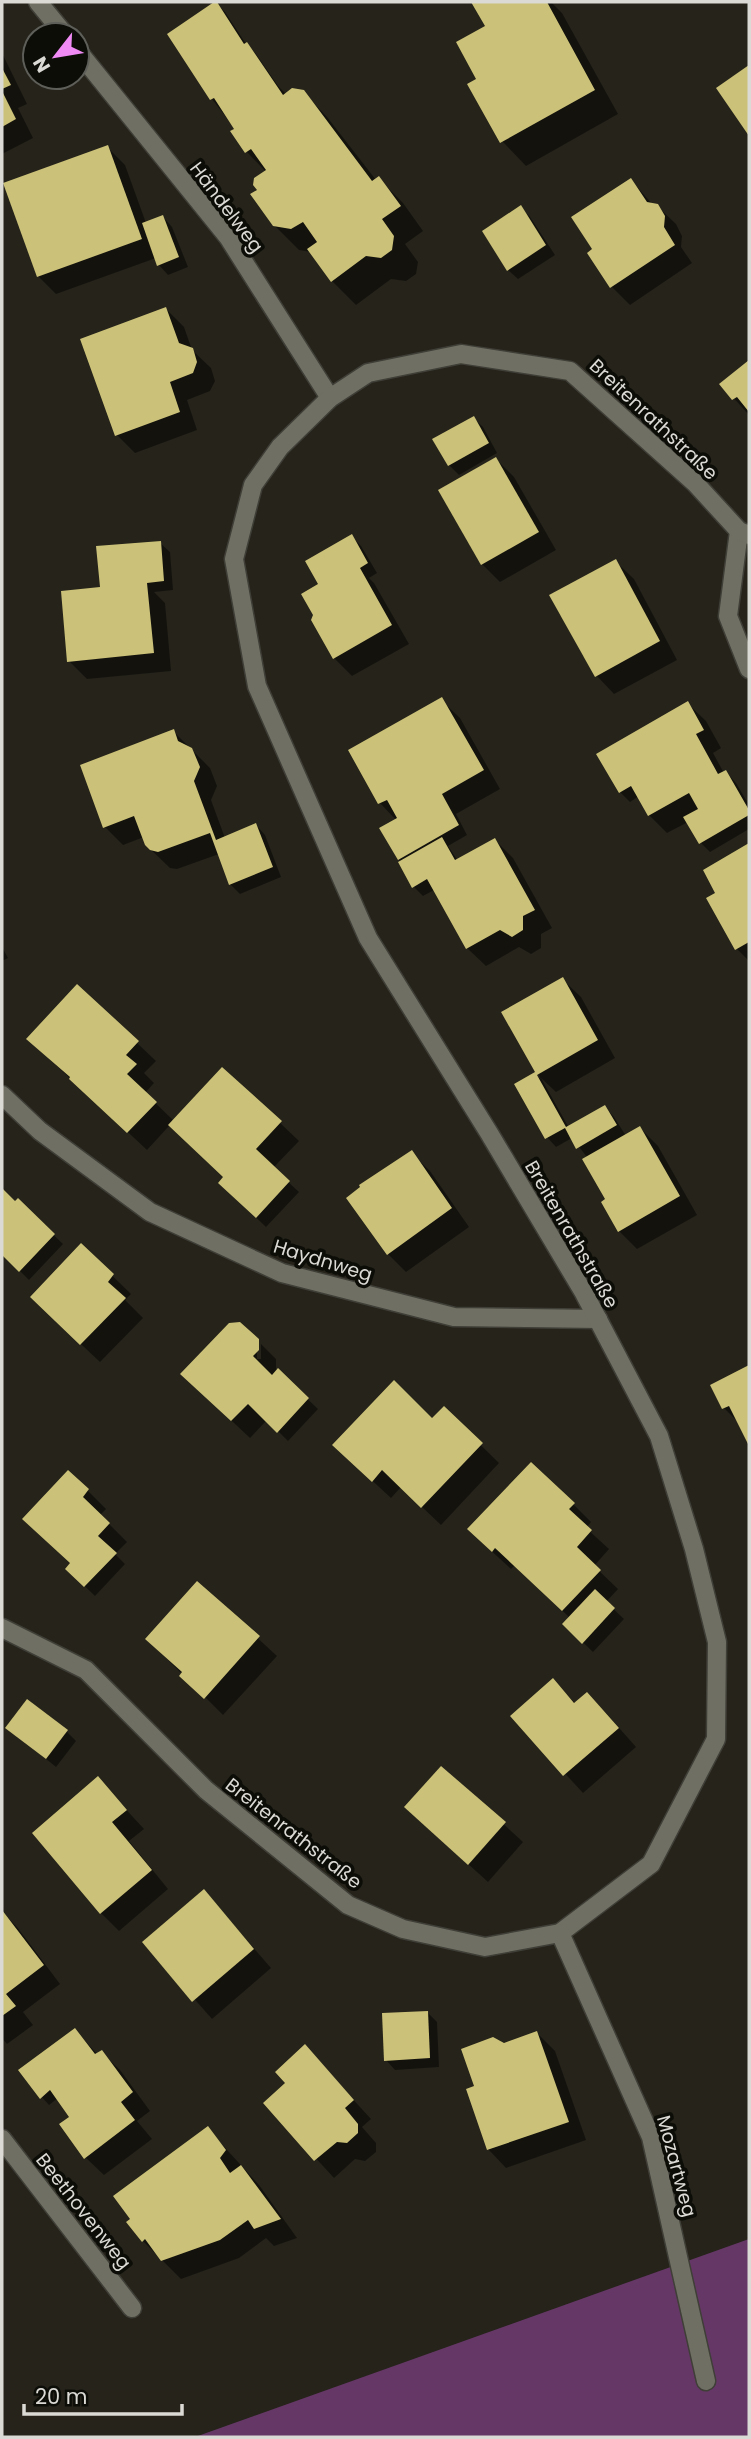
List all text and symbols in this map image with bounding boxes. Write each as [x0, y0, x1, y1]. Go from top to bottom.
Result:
north arrow [21, 21, 91, 91]
text: N [27, 51, 57, 78]
street label: Händelweg [183, 156, 270, 258]
street label: Breitenrathstraße [584, 353, 724, 486]
street label: Breitenrathstraße [518, 1155, 625, 1313]
street label: Haydnweg [270, 1233, 376, 1288]
street label: Breitenrathstraße [220, 1771, 368, 1895]
street label: Mozartweg [650, 2112, 703, 2220]
street label: Beethovenweg [29, 2147, 138, 2275]
scale bar [24, 2372, 182, 2416]
text: 20 m [35, 2382, 88, 2411]

